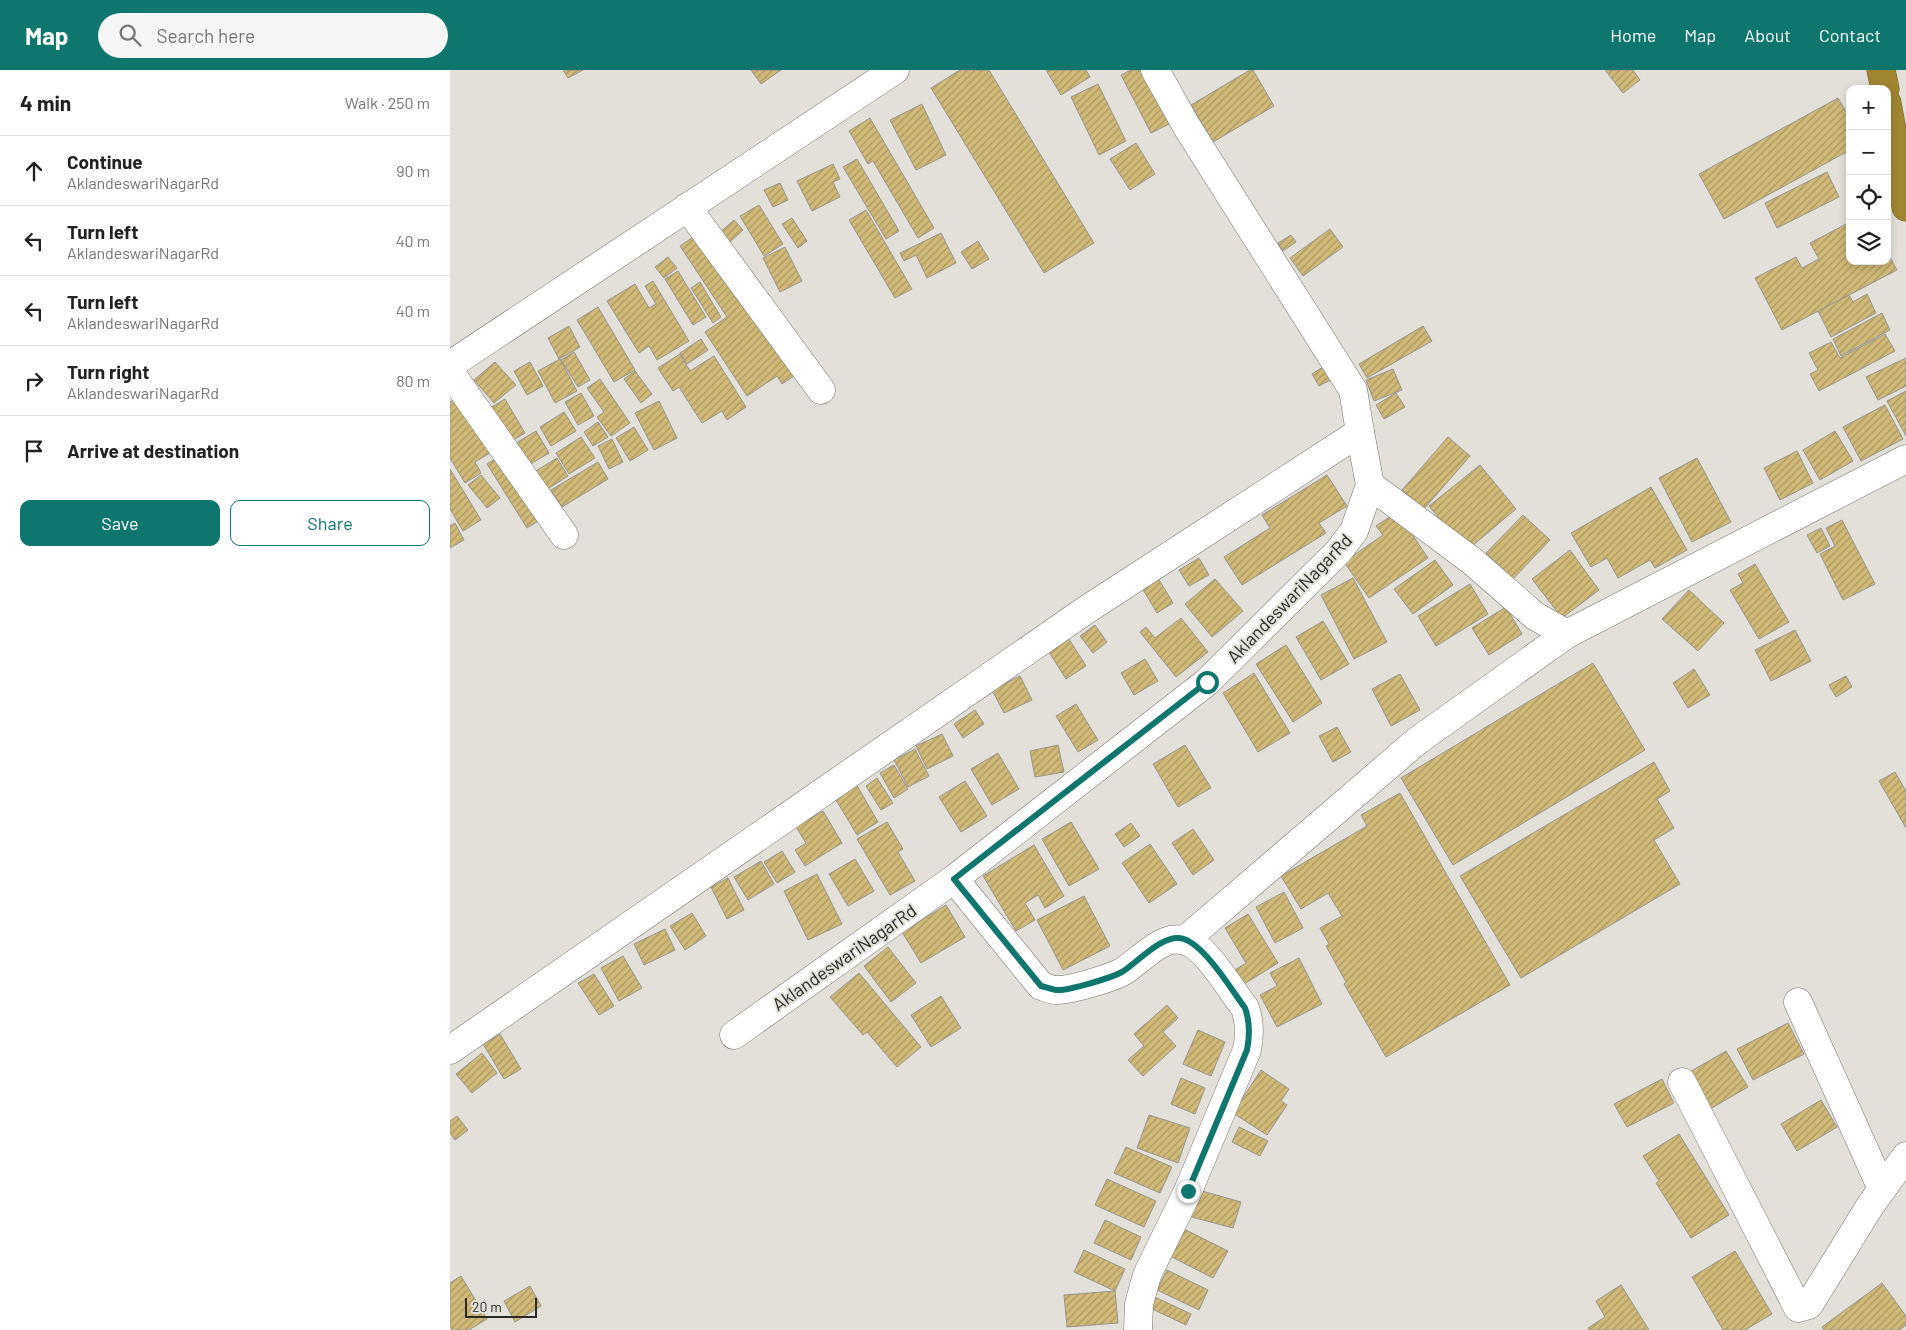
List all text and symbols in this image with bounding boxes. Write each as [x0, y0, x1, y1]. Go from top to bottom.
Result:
search box [98, 13, 448, 58]
text: Map [25, 21, 68, 50]
icon: search [116, 21, 144, 49]
text: Search here [156, 24, 255, 47]
text: Home [1610, 24, 1656, 46]
text: Map [1684, 24, 1716, 46]
text: About [1744, 24, 1791, 46]
text: Contact [1819, 24, 1881, 46]
map controls [1846, 85, 1891, 265]
button: + [1846, 85, 1891, 130]
text: 4 min [20, 90, 71, 115]
text: Walk · 250 m [345, 93, 430, 112]
button: − [1846, 130, 1891, 175]
text: Continue [67, 150, 143, 173]
icon: ahead [20, 157, 48, 185]
text: 90 m [396, 161, 430, 180]
text: AklandeswariNagarRd [67, 173, 219, 192]
button: locate [1846, 175, 1891, 220]
text: Turn left [67, 220, 138, 243]
button: layers [1846, 220, 1891, 265]
icon: left [20, 227, 48, 255]
text: 40 m [396, 231, 430, 250]
text: AklandeswariNagarRd [67, 243, 219, 262]
text: Turn left [67, 290, 138, 313]
icon: left [20, 297, 48, 325]
text: 40 m [396, 301, 430, 320]
text: AklandeswariNagarRd [67, 313, 219, 332]
text: Turn right [67, 360, 149, 383]
icon: right [20, 367, 48, 395]
text: 80 m [396, 371, 430, 390]
text: AklandeswariNagarRd [67, 383, 219, 402]
icon: arrive [20, 437, 48, 465]
text: Arrive at destination [67, 439, 239, 462]
button: Save [20, 500, 220, 546]
button: Share [230, 500, 430, 546]
street label: AklandeswariNagarRd [1222, 529, 1356, 667]
route start [1196, 671, 1219, 694]
street label: AklandeswariNagarRd [768, 899, 920, 1015]
route end [1177, 1180, 1200, 1203]
scale bar [465, 1295, 538, 1318]
text: 20 m [472, 1298, 502, 1315]

